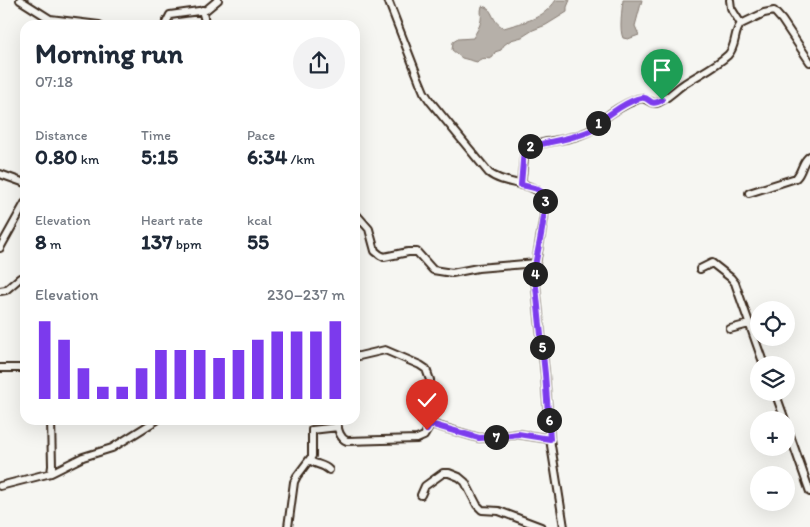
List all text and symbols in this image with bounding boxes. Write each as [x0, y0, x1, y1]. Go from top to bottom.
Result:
text: Morning run [35, 36, 183, 70]
button: share [293, 37, 345, 89]
pin [641, 49, 683, 100]
icon: arrive [648, 56, 676, 84]
text: 07:18 [35, 72, 73, 91]
pin: 1 [586, 110, 610, 136]
text: 1 [595, 115, 602, 132]
text: Distance [35, 127, 87, 144]
text: Time [141, 127, 171, 144]
text: Pace [247, 127, 275, 144]
pin: 2 [518, 134, 542, 158]
text: 2 [527, 138, 534, 155]
text: 0.80 [35, 144, 78, 169]
text: 5:15 [141, 144, 178, 169]
text: 6:34 [247, 144, 287, 169]
text: km [78, 151, 99, 168]
text: /km [287, 151, 315, 168]
pin: 3 [532, 188, 558, 214]
text: 3 [542, 193, 549, 210]
text: Elevation [35, 212, 91, 229]
text: Heart rate [141, 212, 203, 229]
text: kcal [247, 212, 272, 229]
text: 8 [35, 229, 47, 254]
text: 137 [141, 229, 173, 254]
text: 55 [247, 229, 269, 254]
text: m [47, 236, 61, 253]
text: bpm [173, 236, 202, 253]
pin: 4 [522, 262, 548, 286]
text: 4 [531, 266, 540, 283]
text: Elevation [35, 285, 99, 304]
text: 230–237 m [267, 285, 345, 304]
map controls [750, 301, 795, 511]
button: locate [750, 301, 795, 346]
pin: 5 [530, 334, 554, 360]
text: 5 [539, 339, 546, 356]
button: layers [750, 356, 795, 401]
pin [406, 379, 448, 430]
icon: check [413, 386, 441, 414]
pin: 6 [536, 408, 562, 432]
button: + [750, 411, 795, 456]
text: 6 [546, 412, 553, 429]
pin: 7 [484, 424, 508, 450]
text: 7 [493, 429, 500, 446]
button: − [750, 466, 795, 511]

